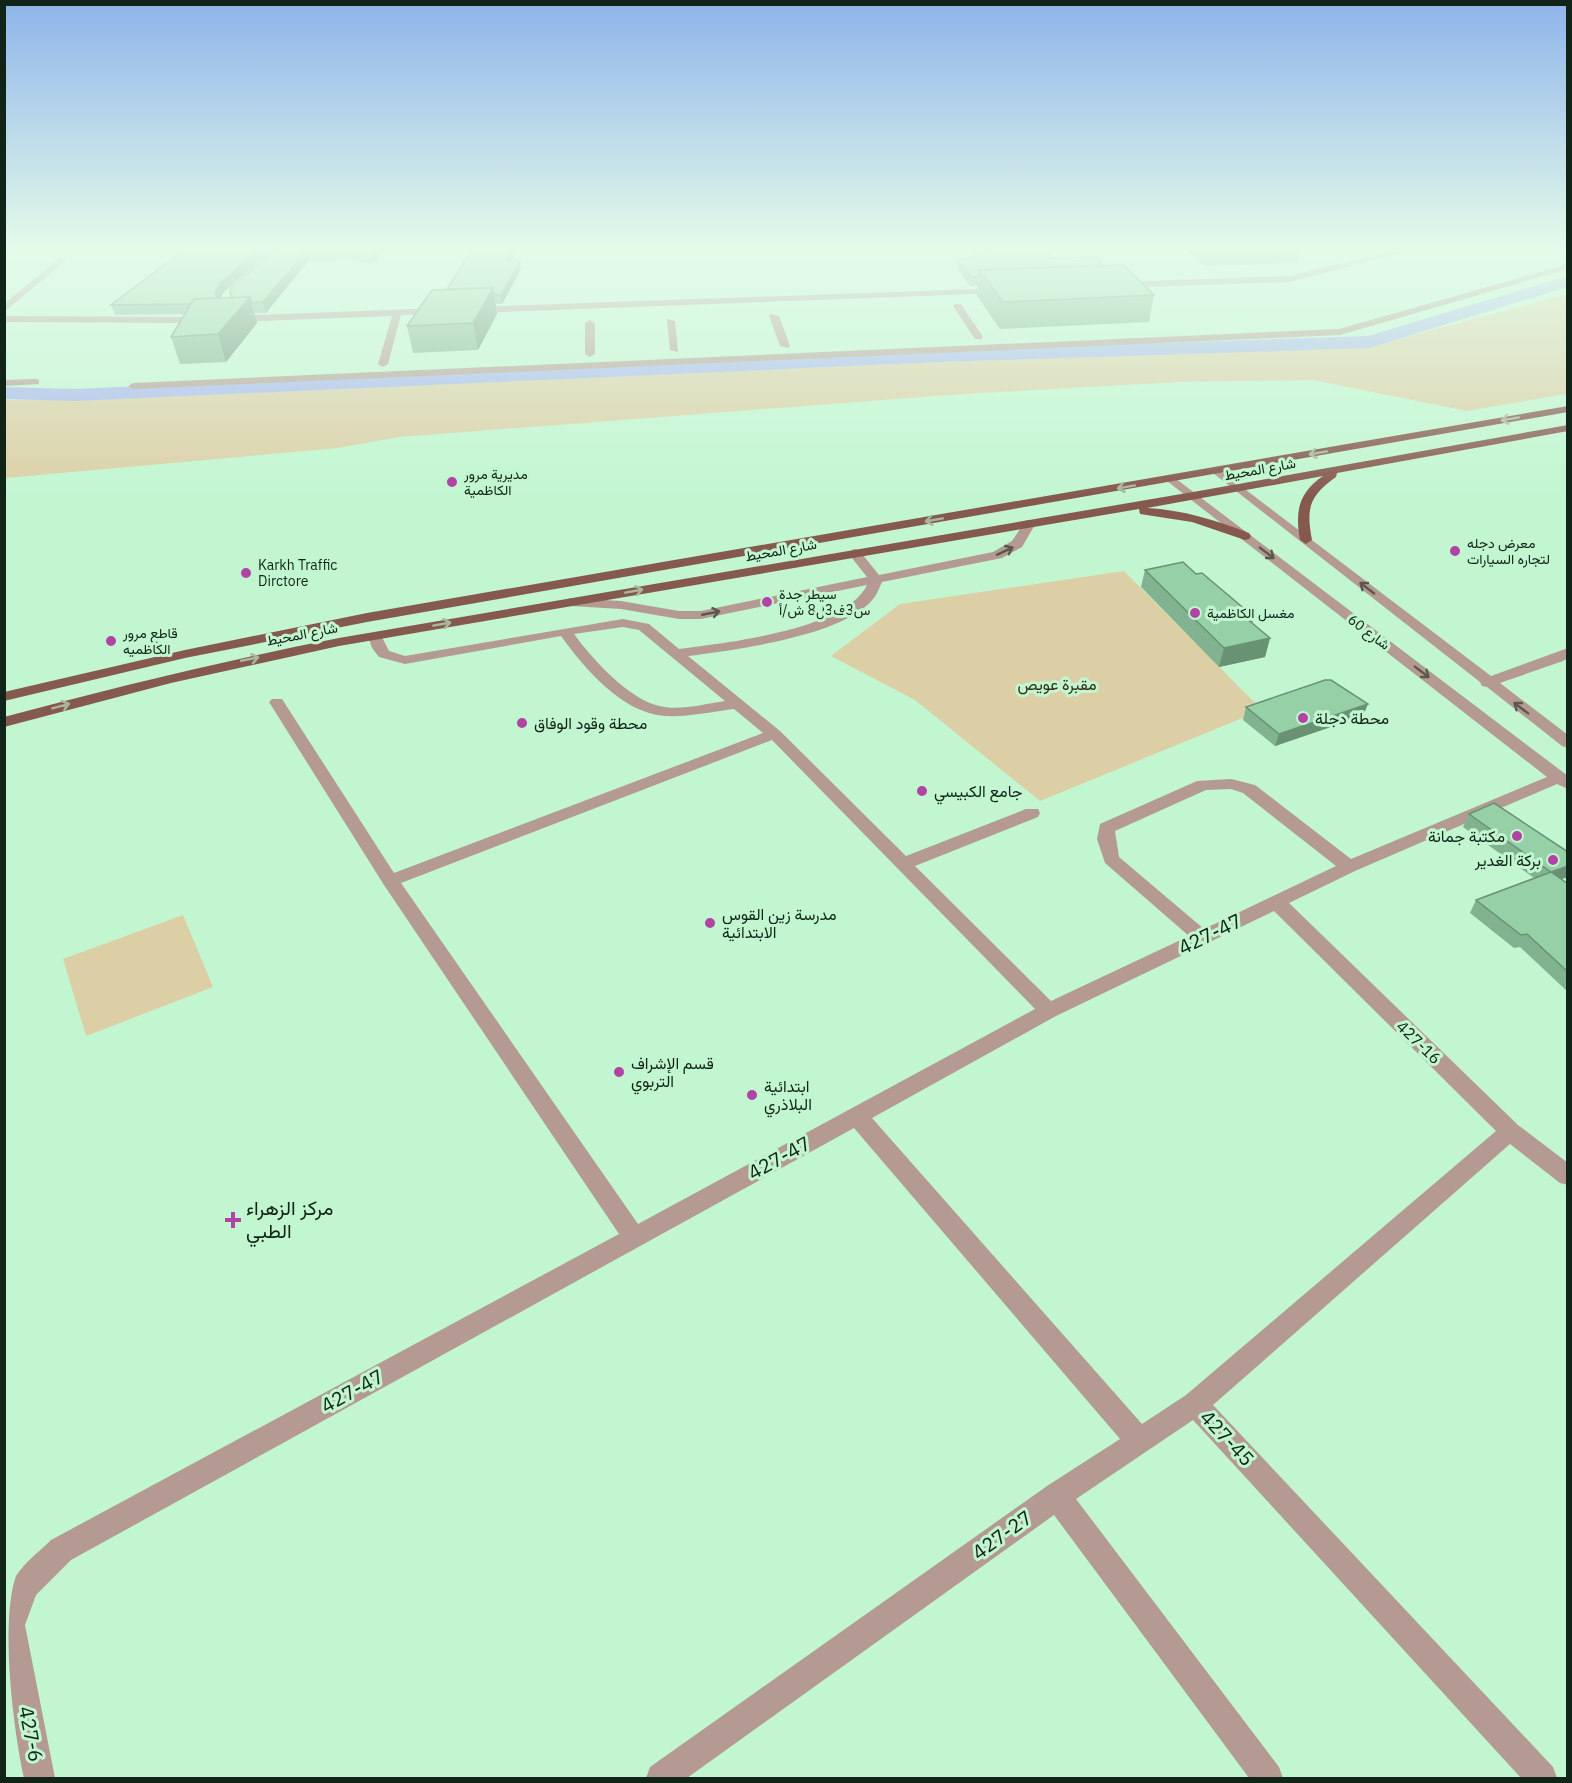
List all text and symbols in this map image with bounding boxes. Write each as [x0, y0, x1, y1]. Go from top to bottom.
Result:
one-way arrow [1501, 414, 1520, 425]
one-way arrow [1309, 448, 1328, 459]
street label: شارع المحيط [1223, 454, 1297, 486]
place label: مديرية مرور الكاظمية [463, 465, 528, 499]
marker: مديرية مرور الكاظمية [445, 475, 459, 489]
one-way arrow [1116, 482, 1136, 493]
one-way arrow [924, 515, 944, 526]
place label: معرض دجله لتجاره السيارات [1467, 534, 1550, 568]
street label: شارع المحيط [744, 535, 818, 567]
marker: معرض دجله لتجاره السيارات [1448, 544, 1462, 558]
one-way arrow [995, 545, 1013, 557]
one-way arrow [1259, 547, 1275, 560]
place label: Karkh Traffic Dirctore [258, 556, 337, 590]
marker: Karkh Traffic Dirctore [239, 566, 253, 580]
one-way arrow [1359, 582, 1375, 595]
one-way arrow [624, 585, 643, 596]
place label: سيطر جدة س3ف3ل8 ش/أ [779, 585, 870, 620]
marker: سيطر جدة س3ف3ل8 ش/أ [760, 595, 774, 609]
place label: مغسل الكاظمية [1207, 604, 1295, 622]
marker: مغسل الكاظمية [1188, 606, 1202, 620]
one-way arrow [701, 607, 721, 618]
street label: شارع 60 [1343, 610, 1394, 655]
street label: شارع المحيط [265, 618, 339, 652]
one-way arrow [432, 619, 451, 630]
place label: قاطع مرور الكاظميه [122, 624, 178, 658]
marker: قاطع مرور الكاظميه [104, 634, 118, 648]
one-way arrow [240, 653, 260, 664]
one-way arrow [1414, 665, 1430, 678]
park label: مقبرة عويص [1018, 674, 1096, 695]
one-way arrow [51, 700, 70, 711]
one-way arrow [1513, 702, 1529, 714]
place label: محطة دجلة [1315, 708, 1389, 728]
marker: محطة دجلة [1296, 711, 1310, 725]
place label: محطة وقود الوفاق [534, 713, 647, 734]
marker: محطة وقود الوفاق [515, 716, 529, 730]
place label: جامع الكبيسي [934, 781, 1023, 805]
marker: جامع الكبيسي [915, 784, 929, 798]
place label: مكتبة جمانة [1428, 826, 1505, 846]
marker: مكتبة جمانة [1510, 829, 1524, 843]
place label: بركة الغدير [1474, 850, 1541, 871]
marker: بركة الغدير [1546, 853, 1560, 867]
place label: مدرسة زين القوس الابتدائية [722, 904, 837, 942]
street label: 427-47 [1173, 907, 1246, 961]
marker: مدرسة زين القوس الابتدائية [703, 916, 717, 930]
street label: 427-16 [1392, 1016, 1446, 1068]
place label: قسم الإشراف التربوي [631, 1053, 714, 1095]
marker: قسم الإشراف التربوي [612, 1065, 626, 1079]
place label: ابتدائية البلاذري [764, 1076, 812, 1118]
marker: ابتدائية البلاذري [745, 1088, 759, 1102]
street label: 427-47 [742, 1129, 815, 1186]
place label: مركز الزهراء الطبي [246, 1194, 333, 1248]
marker: مركز الزهراء الطبي [224, 1211, 242, 1229]
street label: 427-47 [315, 1362, 388, 1419]
street label: 427-45 [1194, 1404, 1260, 1472]
street label: 427-27 [966, 1504, 1037, 1565]
street label: 427-6 [13, 1704, 50, 1764]

